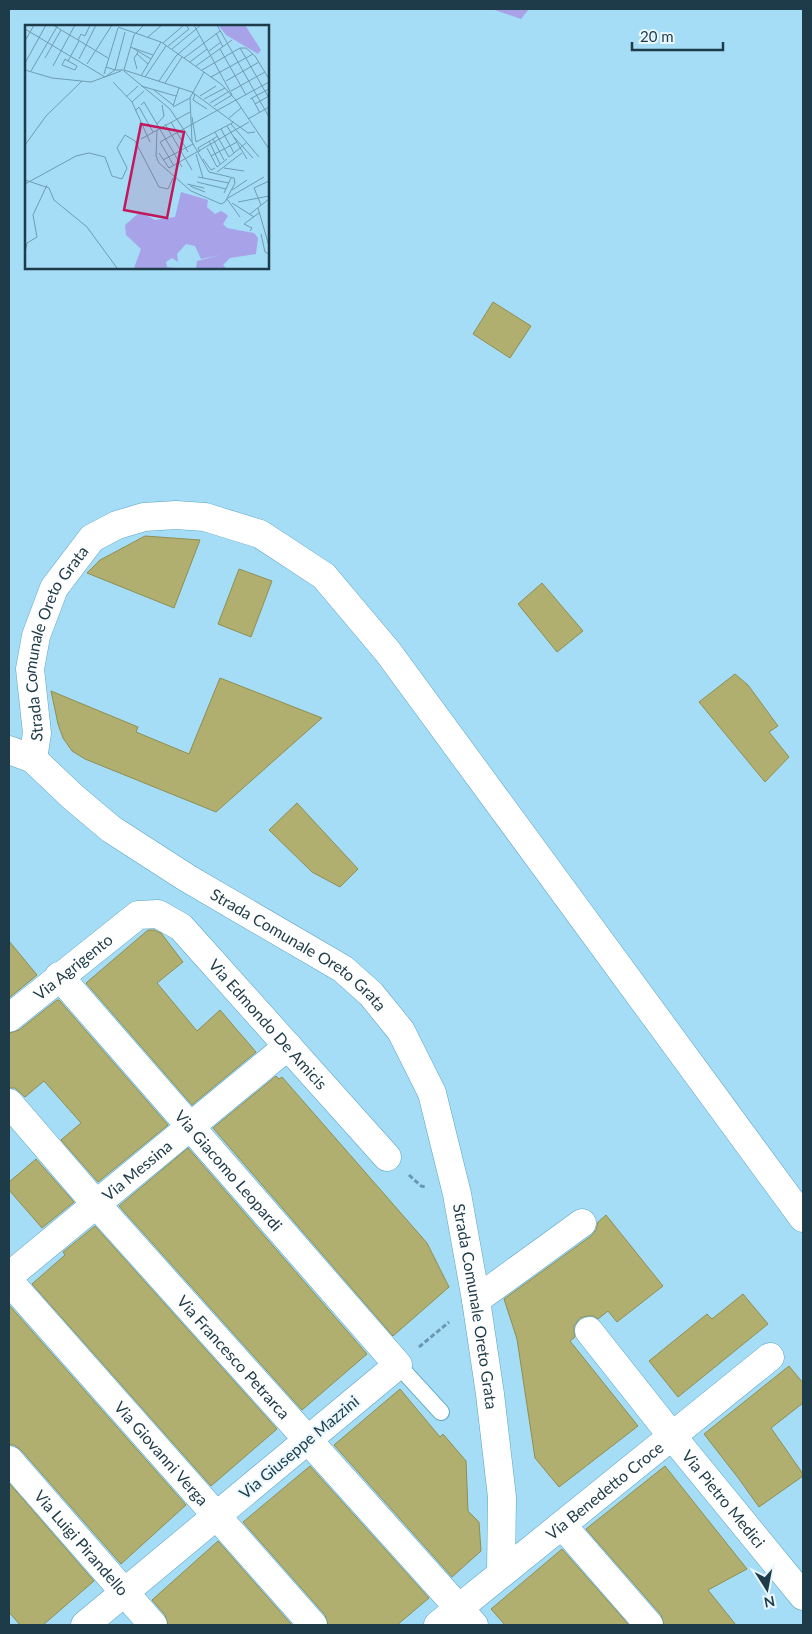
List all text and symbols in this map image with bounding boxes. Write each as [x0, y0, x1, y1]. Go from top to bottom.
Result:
scale bar [632, 20, 723, 52]
inset map [25, 25, 269, 269]
text: 20 m [640, 27, 674, 45]
street label: Strada Comunale Oreto Grata [19, 542, 92, 743]
street label: Strada Comunale Oreto Grata [208, 884, 391, 1014]
street label: Via Agrigento [30, 929, 116, 1004]
street label: Via Edmondo De Amicis [205, 955, 332, 1093]
street label: Via Giacomo Leopardi [171, 1106, 286, 1234]
street label: Via Messina [98, 1136, 175, 1204]
street label: Strada Comunale Oreto Grata [450, 1202, 502, 1410]
street label: Via Francesco Petrarca [173, 1291, 294, 1422]
street label: Via Giuseppe Mazzini [235, 1391, 362, 1502]
street label: Via Giovanni Verga [111, 1397, 213, 1509]
street label: Via Benedetto Croce [542, 1437, 667, 1543]
street label: Via Pietro Medici [678, 1446, 769, 1551]
street label: Via Luigi Pirandello [31, 1486, 133, 1599]
north arrow [742, 1564, 792, 1614]
text: N [763, 1593, 776, 1612]

